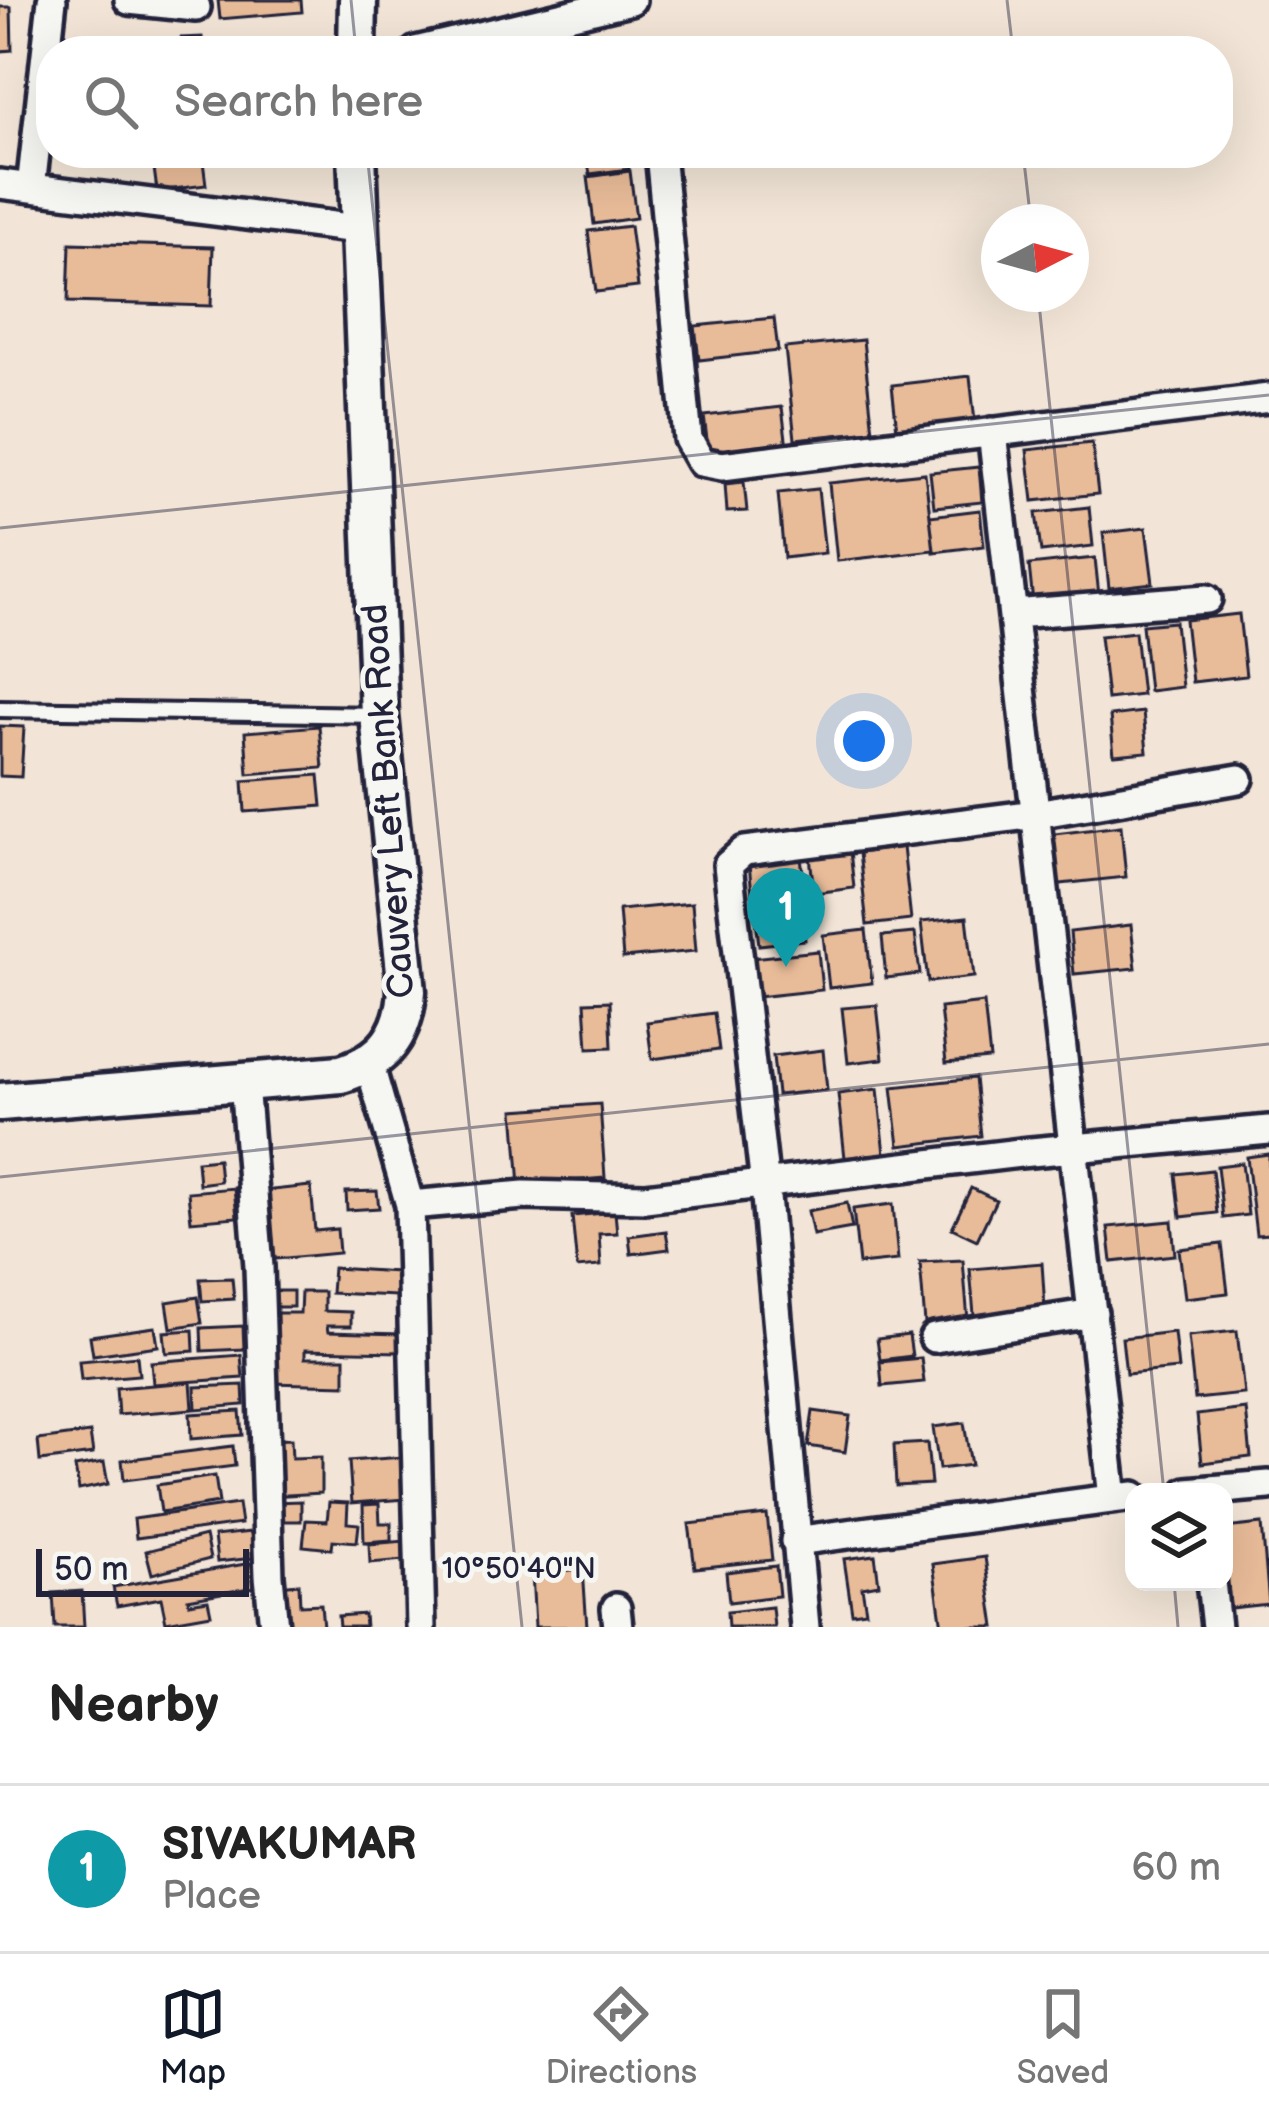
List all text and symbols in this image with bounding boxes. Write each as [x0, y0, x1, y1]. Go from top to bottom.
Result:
search box [36, 36, 1233, 168]
icon: search [78, 69, 144, 135]
text: Search here [174, 75, 423, 130]
north arrow [981, 204, 1089, 312]
street label: Cauvery Left Bank Road [354, 602, 424, 1000]
your location [834, 711, 894, 771]
pin: 1 [747, 868, 825, 967]
map controls [1125, 1483, 1233, 1591]
button: layers [1125, 1483, 1233, 1591]
scale bar [36, 1543, 249, 1596]
text: 50 m [54, 1550, 129, 1590]
text: 10°50'40"N [442, 1551, 596, 1587]
text: Nearby [48, 1675, 219, 1736]
text: SIVAKUMAR [162, 1818, 416, 1873]
text: 1 [79, 1845, 95, 1892]
text: 60 m [1131, 1845, 1221, 1892]
text: Place [162, 1873, 261, 1920]
tab: Map [160, 1981, 226, 2093]
tab: Directions [545, 1981, 697, 2093]
tab: Saved [1017, 1981, 1109, 2093]

